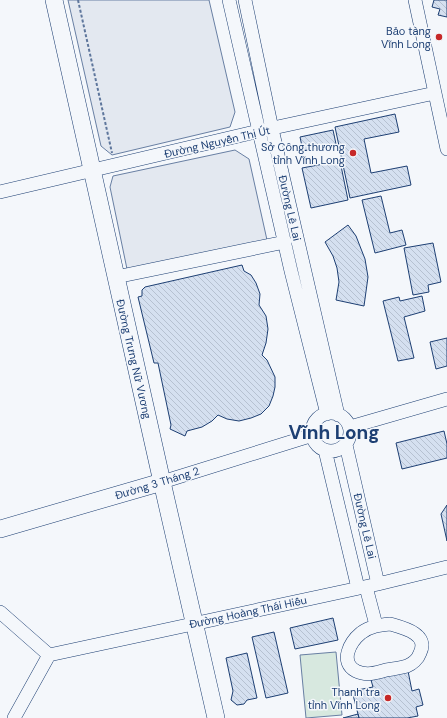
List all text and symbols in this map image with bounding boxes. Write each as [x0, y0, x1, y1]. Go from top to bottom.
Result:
place label: Bảo tàng Vĩnh Long [381, 24, 431, 51]
marker: Bảo tàng Vĩnh Long [434, 32, 444, 42]
street label: Đường Nguyễn Thị Út [163, 123, 271, 161]
place label: Sở Công thương tỉnh Vĩnh Long [261, 140, 345, 167]
marker: Sở Công thương tỉnh Vĩnh Long [348, 148, 358, 158]
street label: Đường Lê Lai [276, 174, 304, 242]
street label: Đường Trưng Nữ Vương [113, 298, 155, 420]
district label: Vĩnh Long [288, 420, 380, 445]
street label: Đường 3 Tháng 2 [113, 464, 201, 502]
street label: Đường Lê Lai [351, 492, 379, 560]
street label: Đường Hoàng Thái Hiếu [188, 593, 308, 631]
place label: Thanh tra tỉnh Vĩnh Long [308, 685, 380, 712]
marker: Thanh tra tỉnh Vĩnh Long [383, 693, 393, 703]

